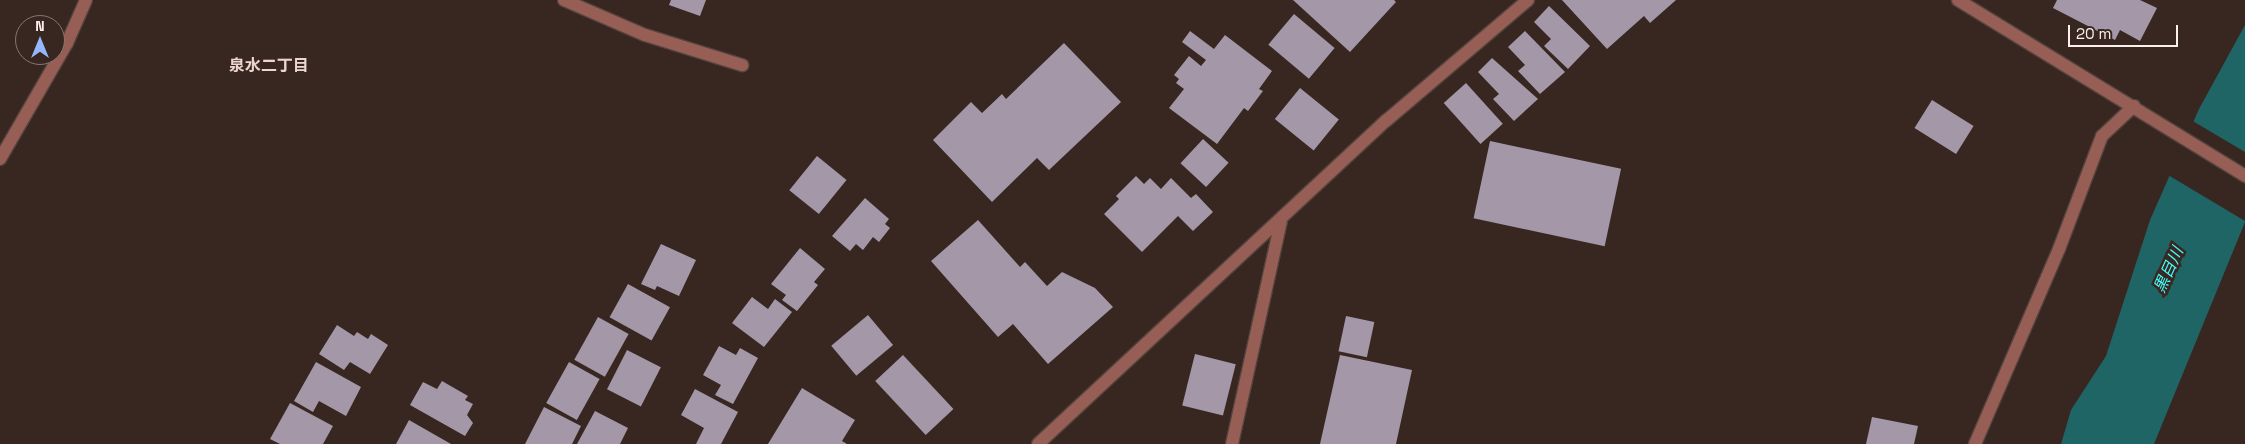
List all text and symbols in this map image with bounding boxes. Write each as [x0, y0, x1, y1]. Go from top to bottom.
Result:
north arrow [15, 15, 65, 65]
scale bar [2070, 15, 2180, 47]
text: N [35, 17, 45, 35]
text: 20 m [2076, 24, 2111, 43]
district label: 泉水二丁目 [229, 56, 309, 76]
water label: 黒目川 [2150, 244, 2188, 296]

